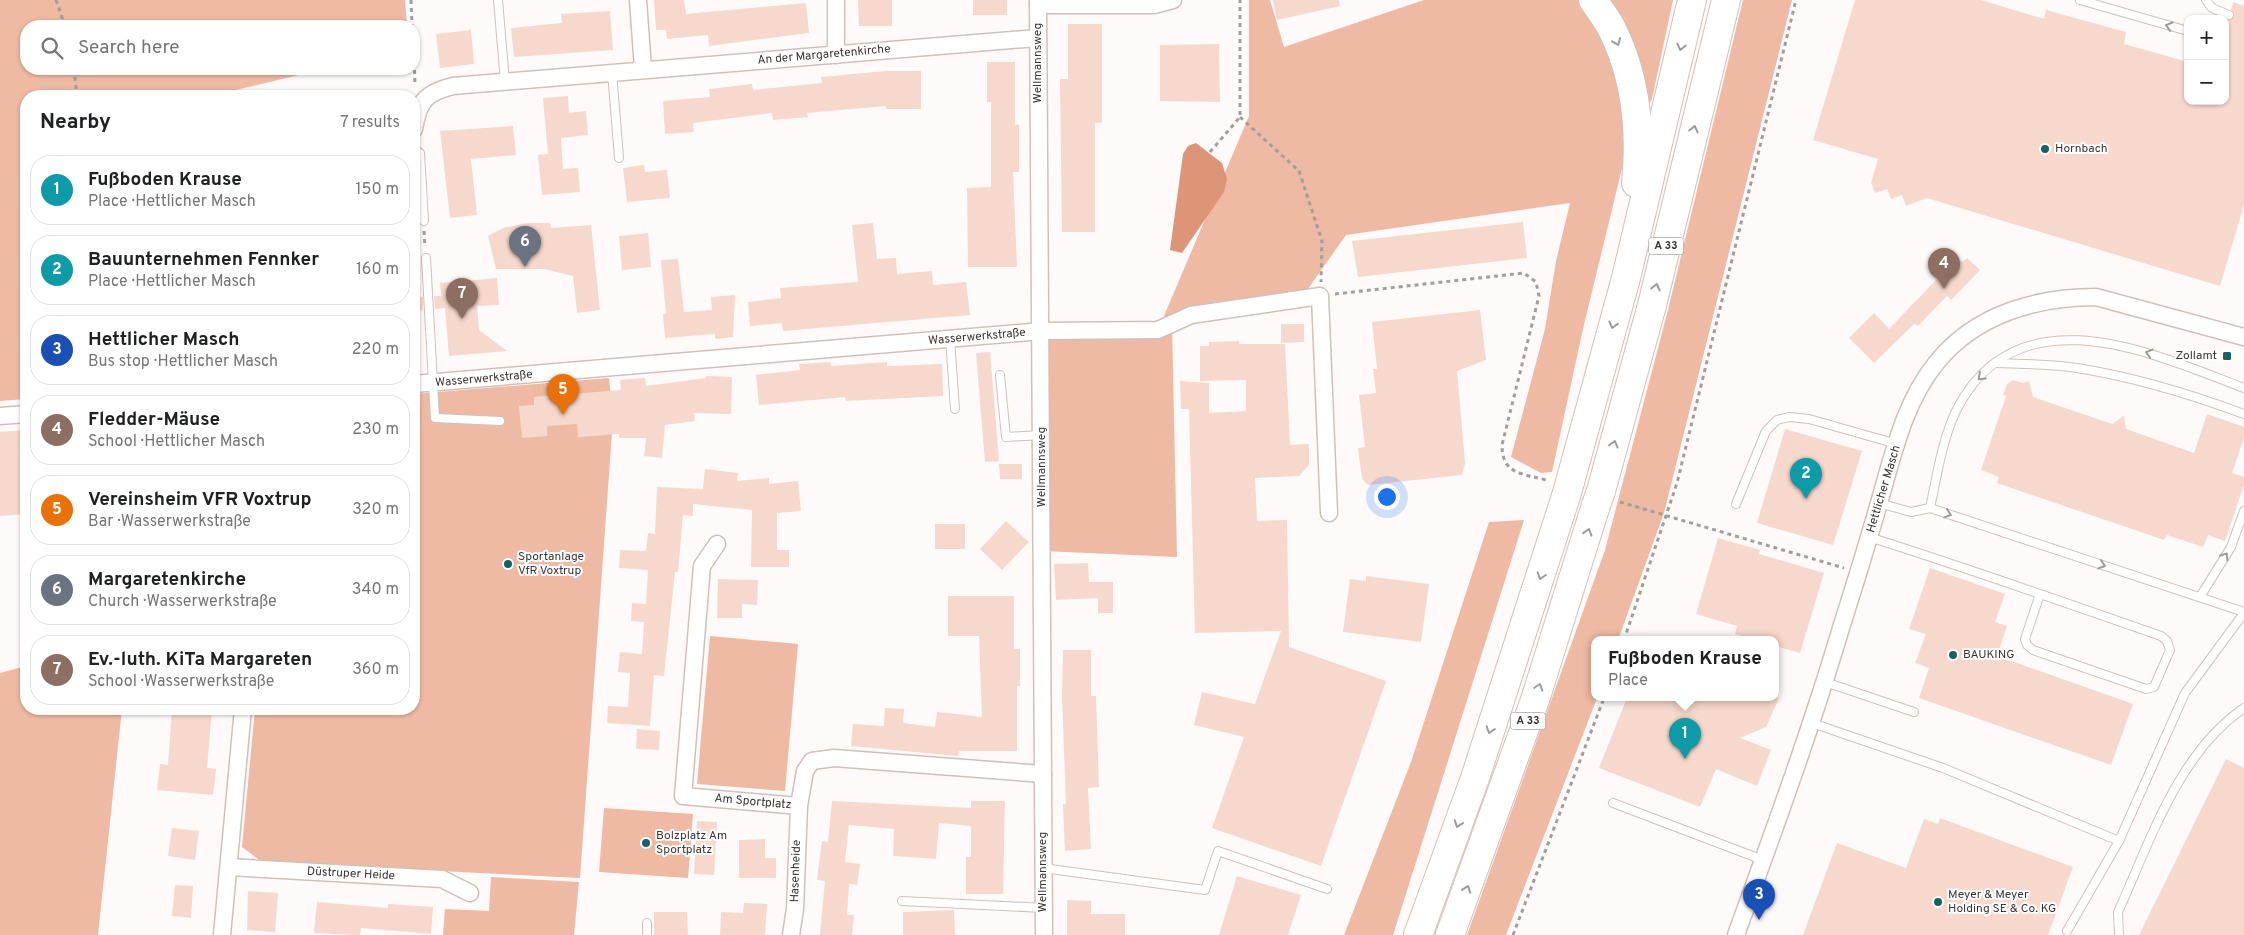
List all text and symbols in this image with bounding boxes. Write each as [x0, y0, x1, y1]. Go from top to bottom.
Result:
map controls [2184, 15, 2229, 105]
button: + [2184, 15, 2229, 60]
search box [20, 20, 420, 75]
one-way arrow [2166, 21, 2174, 31]
street label: Wellmannsweg [1030, 23, 1046, 103]
icon: search [38, 34, 66, 62]
text: Search here [78, 36, 180, 60]
one-way arrow [1611, 37, 1622, 46]
street label: An der Margaretenkirche [757, 41, 891, 69]
one-way arrow [1676, 43, 1687, 52]
button: − [2184, 60, 2229, 105]
text: Nearby [40, 109, 111, 136]
text: 7 results [340, 113, 400, 133]
one-way arrow [1688, 124, 1699, 133]
place label: Hornbach [2055, 141, 2108, 157]
marker: Hornbach [2039, 143, 2051, 155]
text: Fußboden Krause [88, 168, 242, 192]
text: 1 [54, 180, 60, 200]
text: 150 m [356, 180, 399, 200]
text: Place · Hettlicher Masch [88, 192, 256, 212]
pin: 6 [509, 226, 541, 267]
road number: A 33 [1648, 238, 1684, 255]
text: Bauunternehmen Fennker [88, 248, 319, 272]
pin: 4 [1928, 248, 1960, 289]
text: 2 [52, 260, 62, 280]
text: 160 m [356, 260, 399, 280]
text: Place · Hettlicher Masch [88, 272, 256, 292]
pin: 7 [446, 278, 478, 319]
one-way arrow [1650, 282, 1661, 291]
one-way arrow [1609, 321, 1619, 329]
street label: Wasserwerkstraße [928, 325, 1026, 349]
text: Hettlicher Masch [88, 328, 239, 352]
text: 3 [52, 340, 62, 360]
text: 220 m [352, 340, 399, 360]
place label: Zollamt [2175, 348, 2217, 364]
one-way arrow [2145, 349, 2153, 359]
marker: Zollamt [2221, 350, 2233, 362]
text: Bus stop · Hettlicher Masch [88, 352, 278, 372]
street label: Wasserwerkstraße [435, 367, 533, 391]
one-way arrow [1978, 371, 1987, 380]
pin: 5 [547, 374, 579, 415]
text: Fledder-Mäuse [88, 408, 220, 432]
text: 4 [52, 420, 62, 440]
text: 230 m [352, 420, 399, 440]
street label: Wellmannsweg [1034, 427, 1050, 507]
text: School · Hettlicher Masch [88, 432, 265, 452]
one-way arrow [1608, 439, 1619, 448]
street label: Hettlicher Masch [1863, 443, 1905, 535]
pin: 2 [1790, 458, 1822, 499]
your location [1374, 484, 1400, 510]
text: Vereinsheim VFR Voxtrup [88, 488, 312, 512]
text: 5 [52, 500, 62, 520]
text: 320 m [352, 500, 399, 520]
one-way arrow [1943, 508, 1952, 518]
text: Bar · Wasserwerkstraße [88, 512, 251, 532]
one-way arrow [1583, 528, 1593, 537]
place label: Sportanlage VfR Voxtrup [518, 549, 584, 579]
one-way arrow [2219, 552, 2229, 561]
marker: Sportanlage VfR Voxtrup [502, 558, 514, 570]
one-way arrow [2098, 559, 2106, 569]
text: Margaretenkirche [88, 568, 246, 592]
one-way arrow [1537, 571, 1547, 579]
text: 6 [52, 580, 62, 600]
text: 340 m [352, 580, 399, 600]
text: Church · Wasserwerkstraße [88, 592, 277, 612]
popup [1591, 636, 1779, 701]
text: Fußboden Krause [1608, 647, 1762, 671]
place label: BAUKING [1963, 647, 2014, 663]
text: Ev.-luth. KiTa Margareten [88, 648, 312, 672]
marker: BAUKING [1947, 649, 1959, 661]
text: 7 [53, 660, 61, 680]
text: 360 m [352, 660, 399, 680]
text: Place [1608, 671, 1648, 691]
text: School · Wasserwerkstraße [88, 672, 274, 692]
one-way arrow [1534, 683, 1544, 692]
road number: A 33 [1510, 712, 1546, 729]
pin: 1 [1669, 718, 1701, 759]
one-way arrow [1486, 725, 1496, 734]
street label: Am Sportplatz [714, 791, 792, 813]
one-way arrow [1454, 819, 1464, 827]
place label: Bolzplatz Am Sportplatz [656, 828, 727, 858]
street label: Wellmannsweg [1035, 832, 1051, 912]
marker: Bolzplatz Am Sportplatz [640, 837, 652, 849]
street label: Hasenheide [787, 839, 805, 903]
street label: Düstruper Heide [307, 864, 395, 884]
pin: 3 [1743, 879, 1775, 920]
one-way arrow [1461, 885, 1471, 894]
place label: Meyer & Meyer Holding SE & Co. KG [1948, 887, 2056, 917]
marker: Meyer & Meyer Holding SE & Co. KG [1932, 896, 1944, 908]

